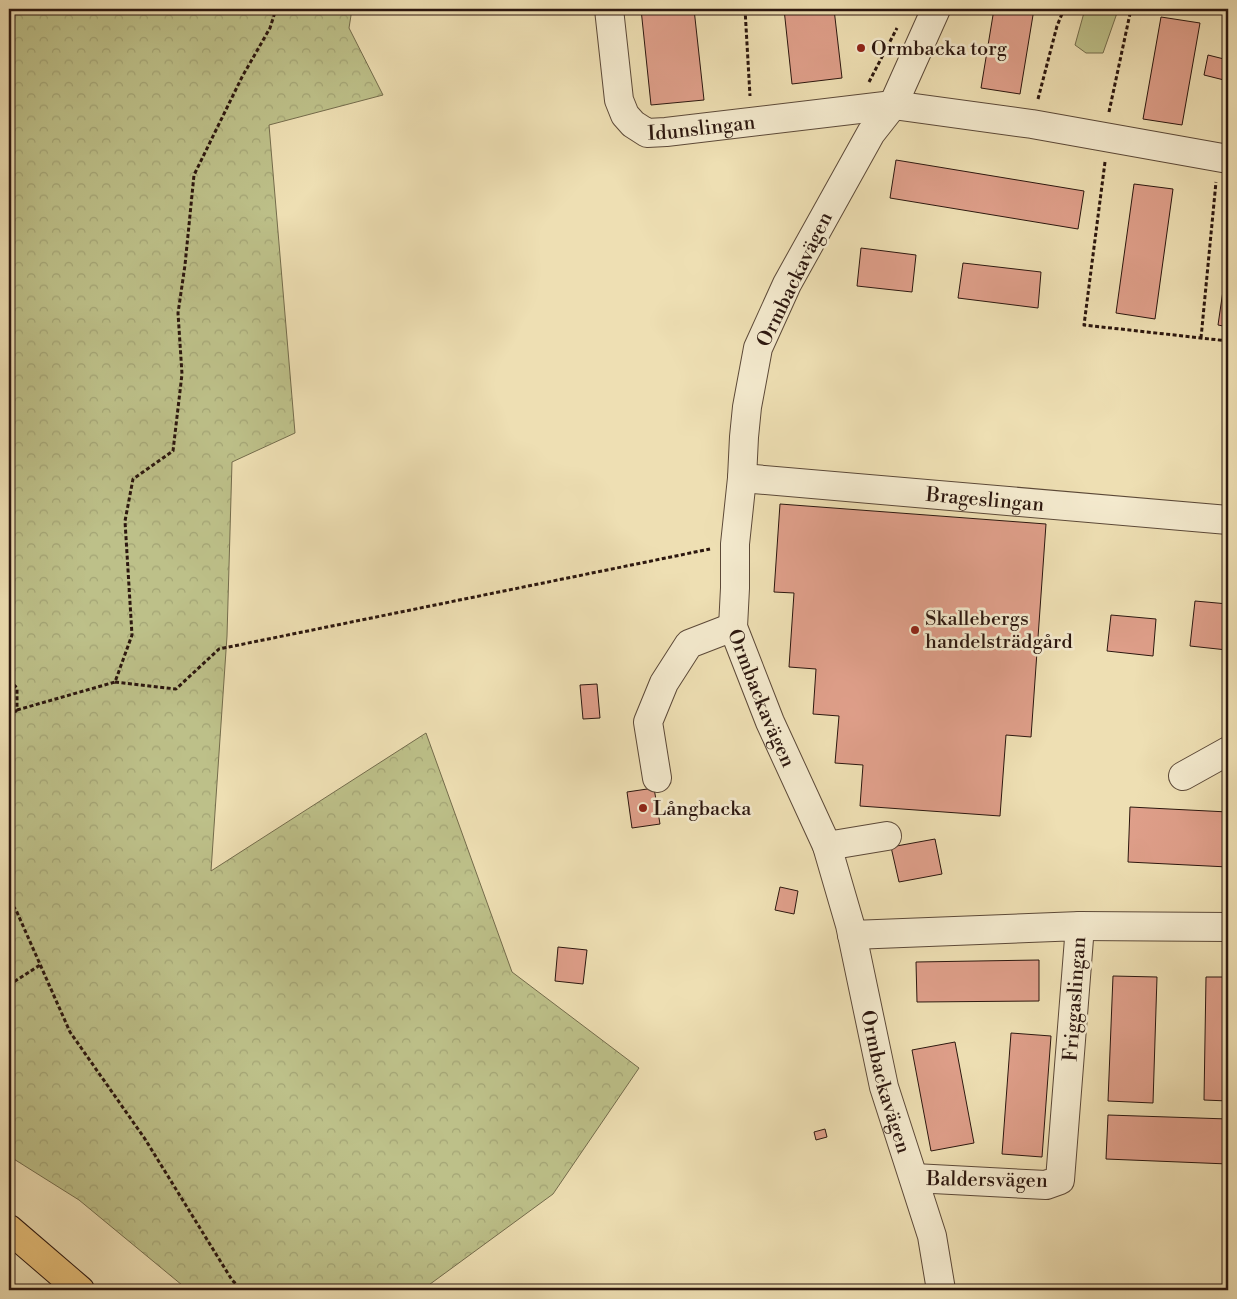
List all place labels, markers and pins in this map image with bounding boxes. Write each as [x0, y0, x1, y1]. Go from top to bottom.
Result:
place label: Ormbacka torg [871, 37, 1008, 62]
marker: Ormbacka torg [855, 42, 867, 54]
place label: Skallebergs handelsträdgård [925, 607, 1073, 655]
marker: Skallebergs handelsträdgård [909, 624, 921, 636]
place label: Långbacka [653, 797, 752, 822]
marker: Långbacka [637, 802, 649, 814]

